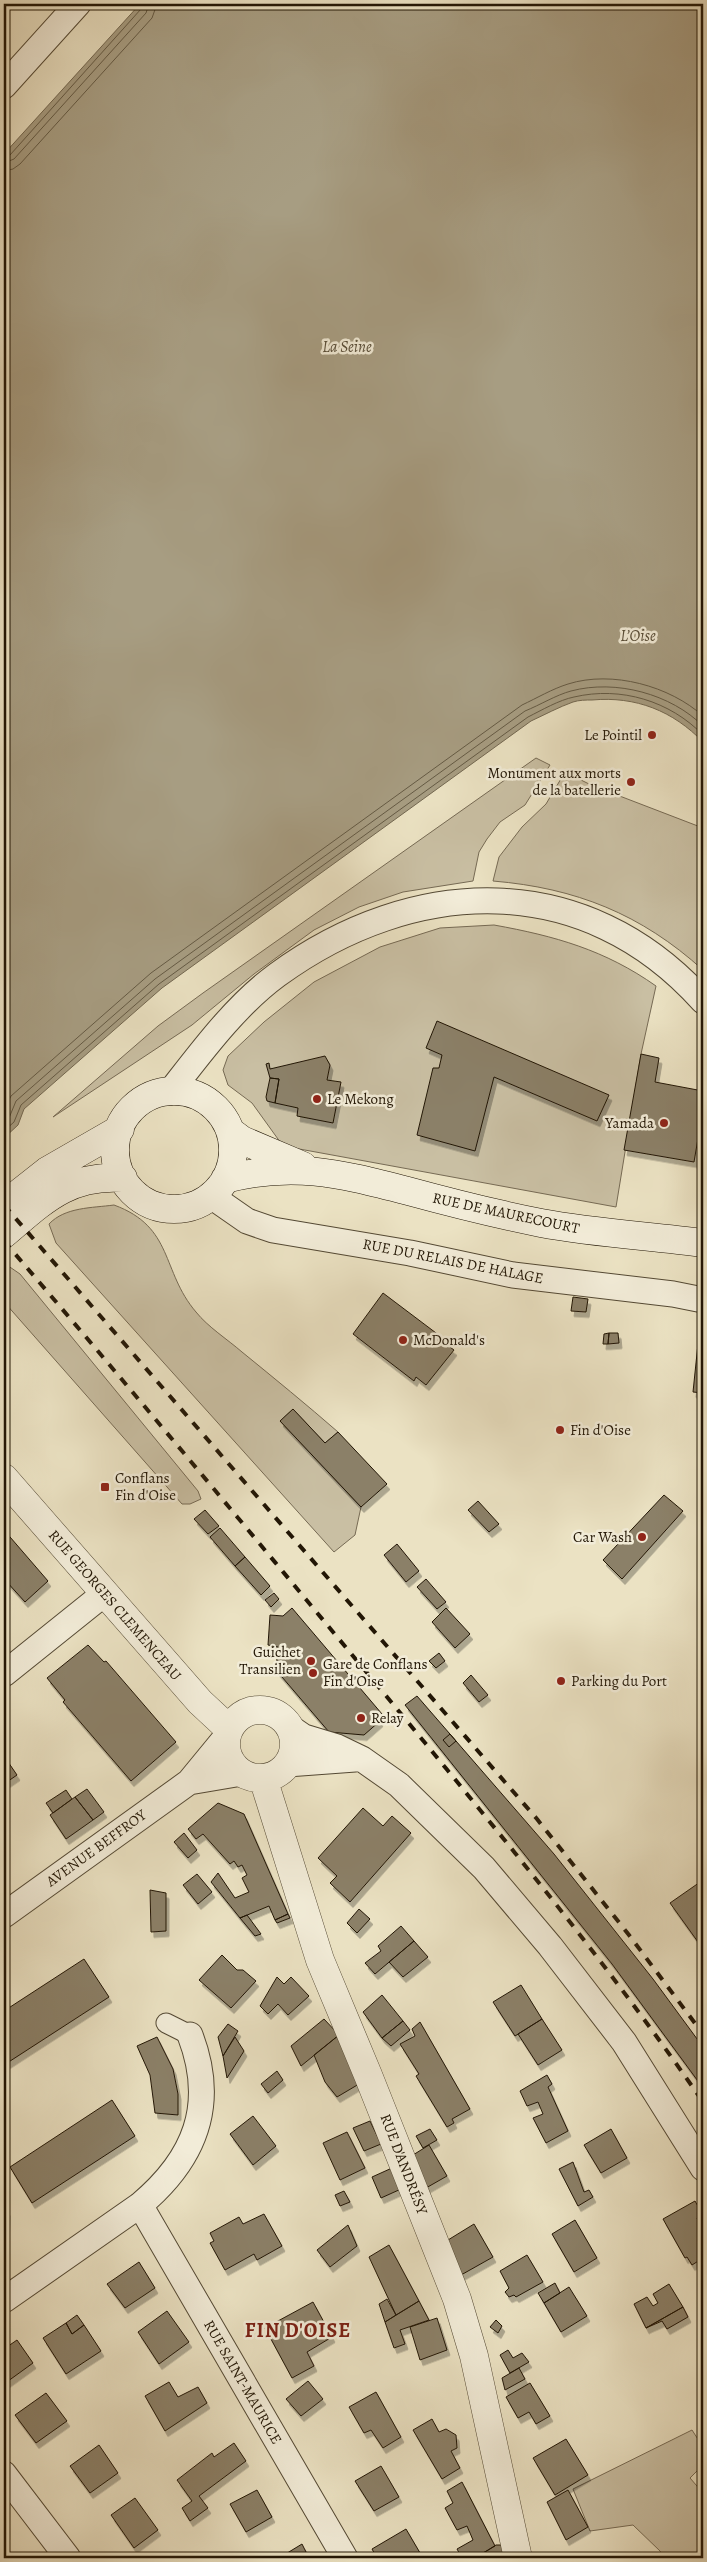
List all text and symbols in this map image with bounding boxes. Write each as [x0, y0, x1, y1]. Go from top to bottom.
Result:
water label: La Seine [322, 336, 372, 358]
water label: L’Oise [620, 625, 656, 647]
place label: Le Pointil [584, 725, 642, 745]
marker: Le Pointil [646, 729, 658, 741]
place label: Monument aux morts de la batellerie [488, 763, 621, 800]
marker: Monument aux morts de la batellerie [625, 776, 637, 788]
place label: Le Mekong [327, 1089, 394, 1109]
marker: Le Mekong [311, 1093, 323, 1105]
place label: Yamada [604, 1113, 654, 1133]
marker: Yamada [658, 1117, 670, 1129]
street label: RUE DE MAURECOURT [431, 1188, 582, 1239]
street label: RUE DU RELAIS DE HALAGE [361, 1234, 545, 1288]
place label: McDonald's [413, 1330, 485, 1350]
marker: McDonald's [397, 1334, 409, 1346]
place label: Fin d'Oise [570, 1420, 631, 1440]
marker: Fin d'Oise [554, 1424, 566, 1436]
place label: Conflans Fin d'Oise [115, 1468, 176, 1505]
marker: Conflans Fin d'Oise [99, 1481, 111, 1493]
street label: RUE GEORGES CLEMENCEAU [44, 1525, 186, 1685]
place label: Car Wash [573, 1527, 632, 1547]
marker: Car Wash [636, 1531, 648, 1543]
place label: Guichet Transilien [239, 1642, 301, 1679]
place label: Gare de Conflans Fin d'Oise [323, 1654, 428, 1691]
marker: Guichet Transilien [305, 1655, 317, 1667]
marker: Gare de Conflans Fin d'Oise [307, 1667, 319, 1679]
place label: Parking du Port [571, 1671, 667, 1691]
marker: Parking du Port [555, 1675, 567, 1687]
place label: Relay [371, 1708, 404, 1728]
marker: Relay [355, 1712, 367, 1724]
street label: AVENUE BEFFROY [41, 1804, 151, 1892]
street label: RUE D'ANDRÉSY [376, 2111, 433, 2218]
street label: RUE SAINT-MAURICE [199, 2316, 287, 2448]
district label: FIN D'OISE [245, 2317, 351, 2344]

